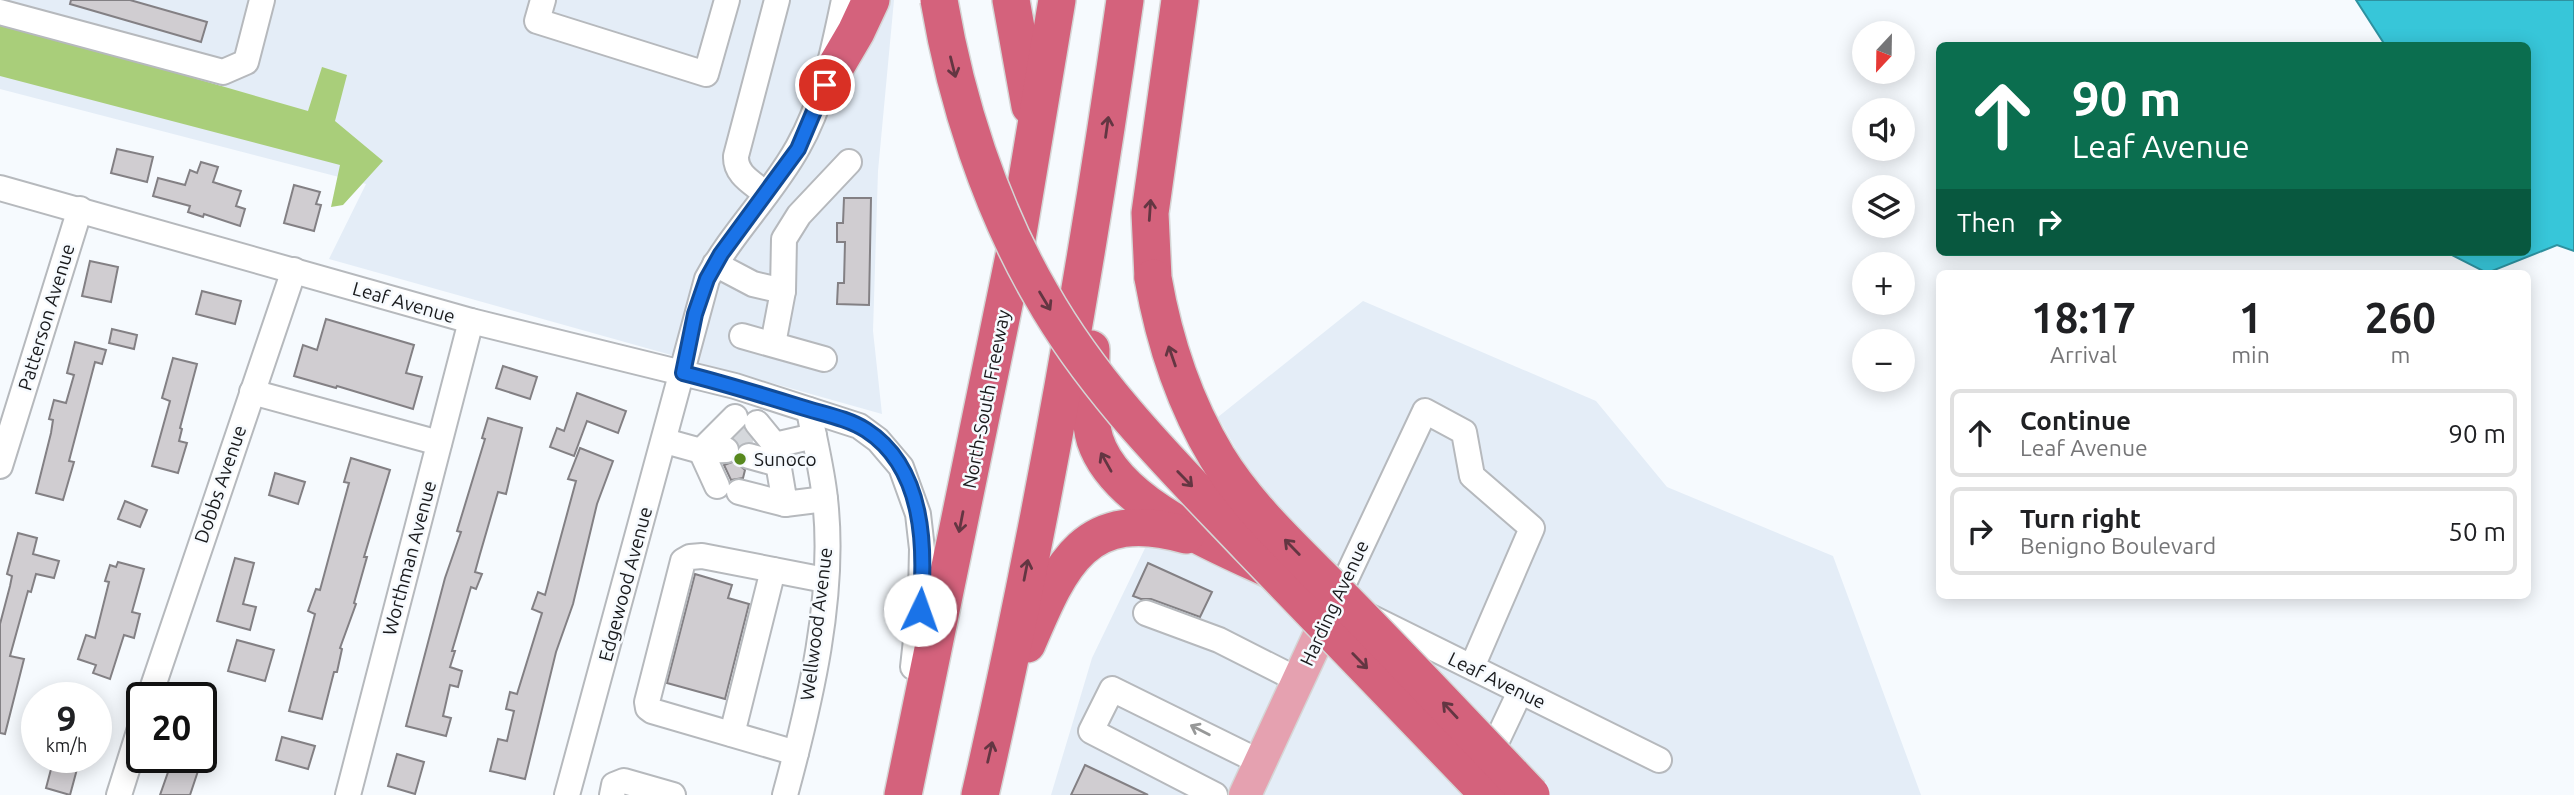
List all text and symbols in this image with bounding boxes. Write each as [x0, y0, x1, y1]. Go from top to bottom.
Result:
north arrow [1852, 21, 1914, 84]
map controls [1852, 21, 1915, 392]
pin [795, 55, 855, 115]
one-way arrow [947, 55, 960, 78]
icon: arrive [806, 66, 844, 104]
icon: ahead [1957, 70, 2048, 161]
text: 90 m [2072, 70, 2181, 125]
button: sound [1852, 98, 1915, 161]
one-way arrow [1100, 116, 1113, 138]
text: Leaf Avenue [2072, 128, 2250, 164]
button: layers [1852, 175, 1915, 238]
one-way arrow [1144, 199, 1157, 222]
icon: right [2030, 203, 2068, 241]
text: Then [1957, 208, 2016, 237]
street label: Patterson Avenue [13, 241, 79, 393]
button: + [1852, 252, 1915, 315]
street label: Leaf Avenue [350, 277, 458, 327]
one-way arrow [1038, 290, 1052, 310]
text: 18:17 [2031, 294, 2136, 341]
text: 1 [2239, 294, 2262, 341]
text: 260 [2365, 294, 2436, 341]
street label: North-South Freeway [958, 308, 1014, 490]
button: − [1852, 329, 1915, 392]
text: Arrival [2050, 342, 2117, 367]
text: min [2231, 342, 2270, 367]
text: m [2390, 342, 2410, 367]
one-way arrow [1165, 346, 1177, 368]
text: Continue [2020, 406, 2131, 435]
icon: ahead [1961, 414, 1999, 452]
text: 90 m [2448, 419, 2506, 448]
street label: Dobbs Avenue [190, 422, 250, 546]
text: Leaf Avenue [2020, 435, 2148, 460]
place label: Sunoco [754, 448, 817, 470]
marker: Sunoco [732, 451, 748, 467]
one-way arrow [1099, 453, 1113, 473]
one-way arrow [1177, 470, 1194, 487]
street label: Worthman Avenue [378, 478, 440, 638]
street label: Edgewood Avenue [594, 504, 656, 664]
text: Turn right [2020, 504, 2141, 533]
one-way arrow [954, 510, 967, 533]
icon: right [1961, 512, 1999, 550]
text: 50 m [2448, 517, 2506, 546]
text: Benigno Boulevard [2020, 533, 2216, 558]
street label: Harding Avenue [1295, 537, 1373, 669]
one-way arrow [1284, 539, 1301, 556]
street label: Wellwood Avenue [796, 546, 836, 702]
one-way arrow [1020, 559, 1033, 582]
position arrow [883, 573, 957, 647]
street label: Leaf Avenue [1445, 647, 1549, 713]
one-way arrow [1351, 652, 1368, 669]
speed limit sign: 20 [126, 682, 217, 773]
text: 9 [57, 698, 76, 738]
one-way arrow [1442, 702, 1459, 719]
one-way arrow [1190, 723, 1211, 737]
text: km/h [46, 735, 87, 755]
one-way arrow [983, 741, 997, 764]

